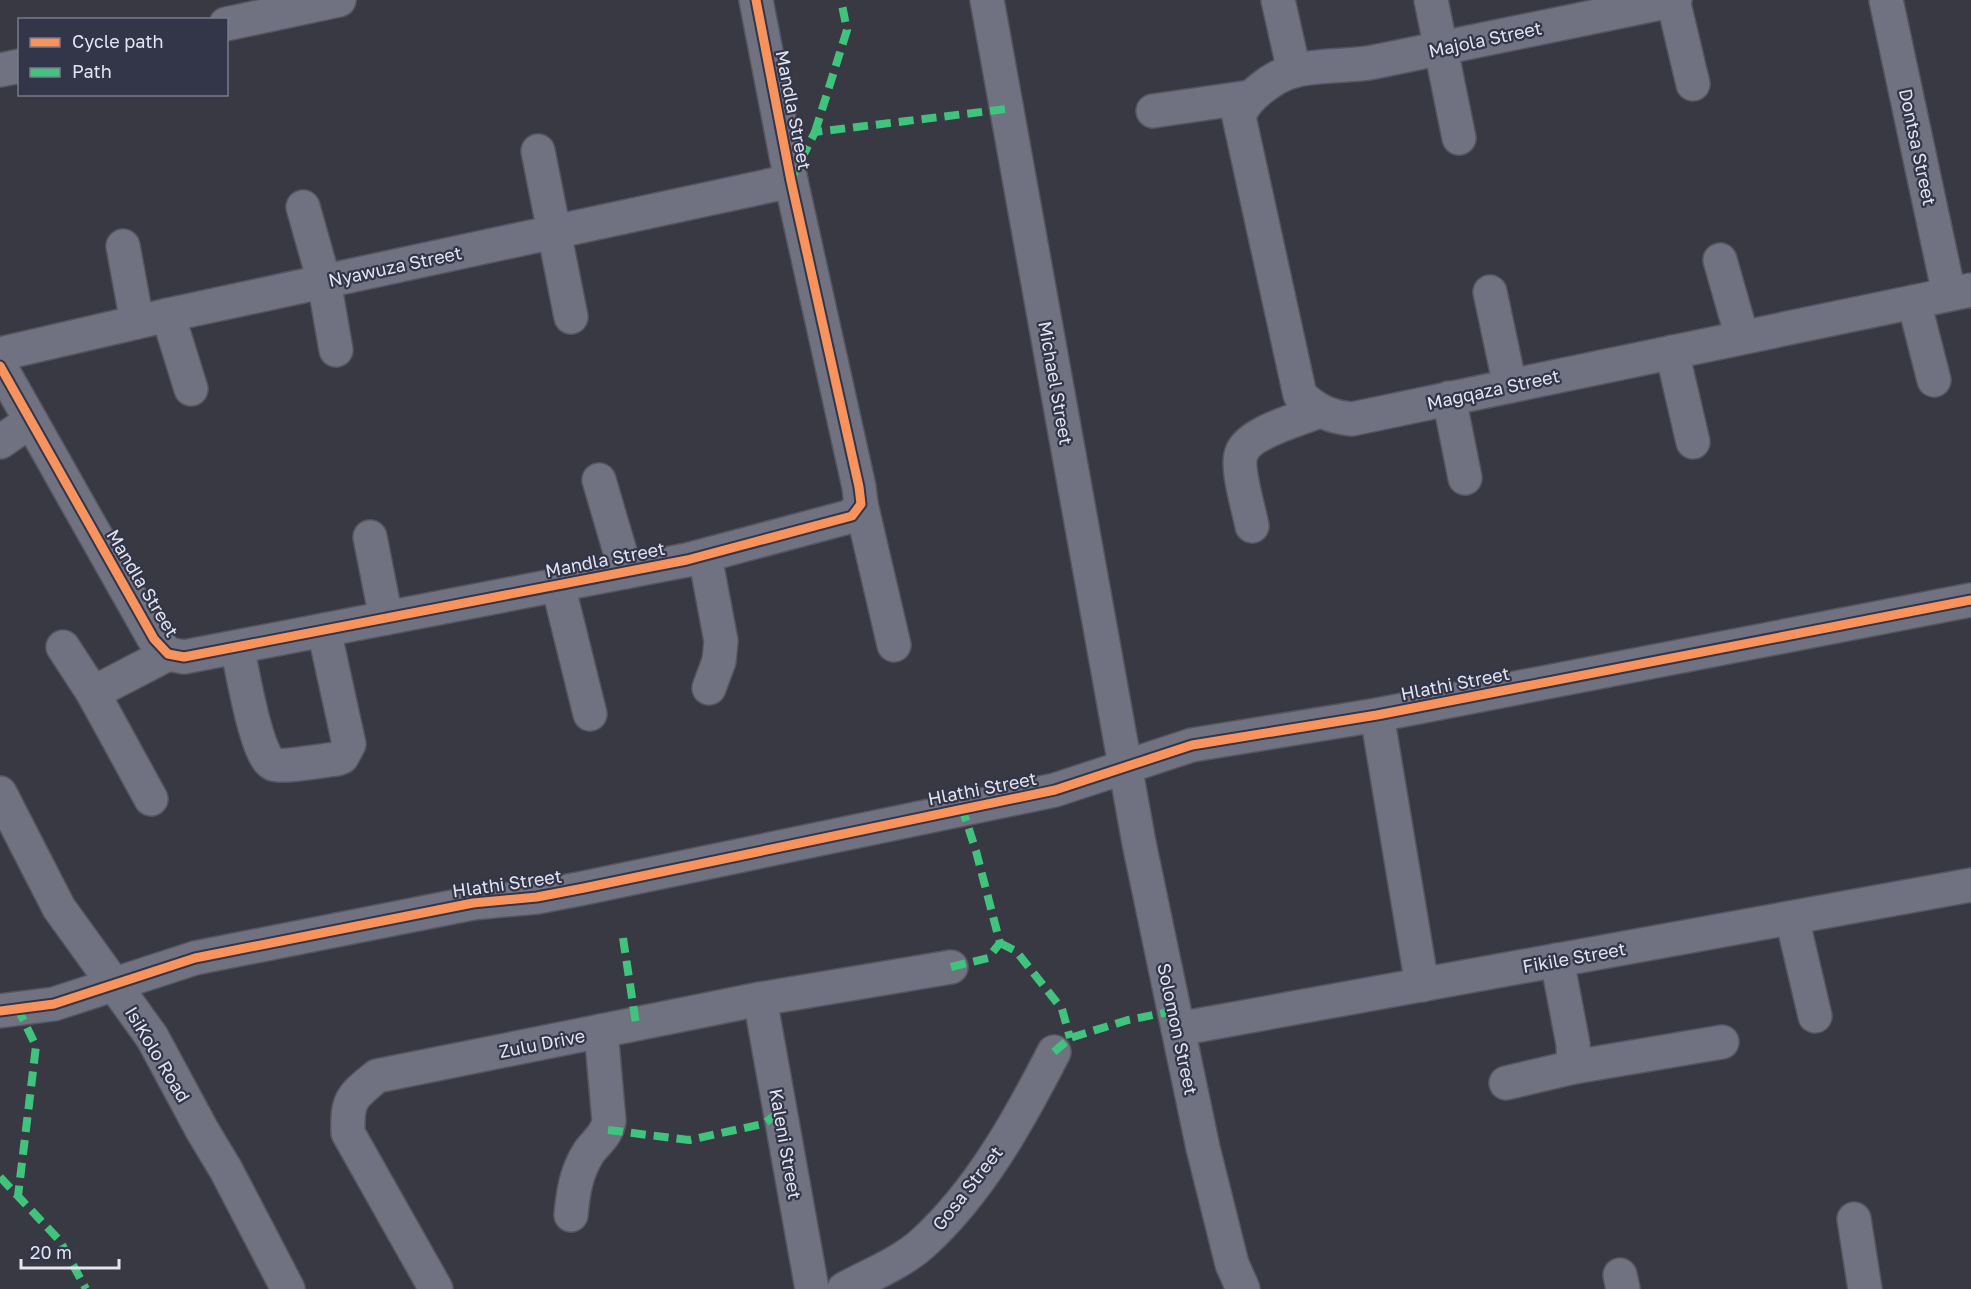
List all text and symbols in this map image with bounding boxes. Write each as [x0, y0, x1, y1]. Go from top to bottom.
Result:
street label: Majola Street [1426, 16, 1544, 62]
legend [18, 18, 228, 96]
text: Cycle path [72, 30, 164, 52]
street label: Mandla Street [772, 48, 816, 172]
text: Path [72, 60, 112, 82]
street label: Dontsa Street [1895, 87, 1941, 207]
street label: Nyawuza Street [326, 241, 464, 291]
street label: Michael Street [1034, 319, 1078, 447]
street label: Magqaza Street [1425, 364, 1561, 414]
street label: Mandla Street [102, 525, 184, 641]
street label: Mandla Street [543, 537, 667, 581]
street label: Hlathi Street [1399, 662, 1511, 704]
street label: Hlathi Street [926, 767, 1038, 809]
street label: Hlathi Street [451, 864, 563, 902]
street label: Fikile Street [1521, 937, 1627, 977]
street label: Solomon Street [1153, 961, 1203, 1097]
street label: IsiKolo Road [121, 1002, 195, 1106]
street label: Zulu Drive [497, 1024, 587, 1062]
street label: Kaleni Street [765, 1087, 807, 1201]
street label: Gosa Street [927, 1141, 1007, 1235]
scale bar [21, 1232, 118, 1270]
text: 20 m [30, 1241, 72, 1263]

